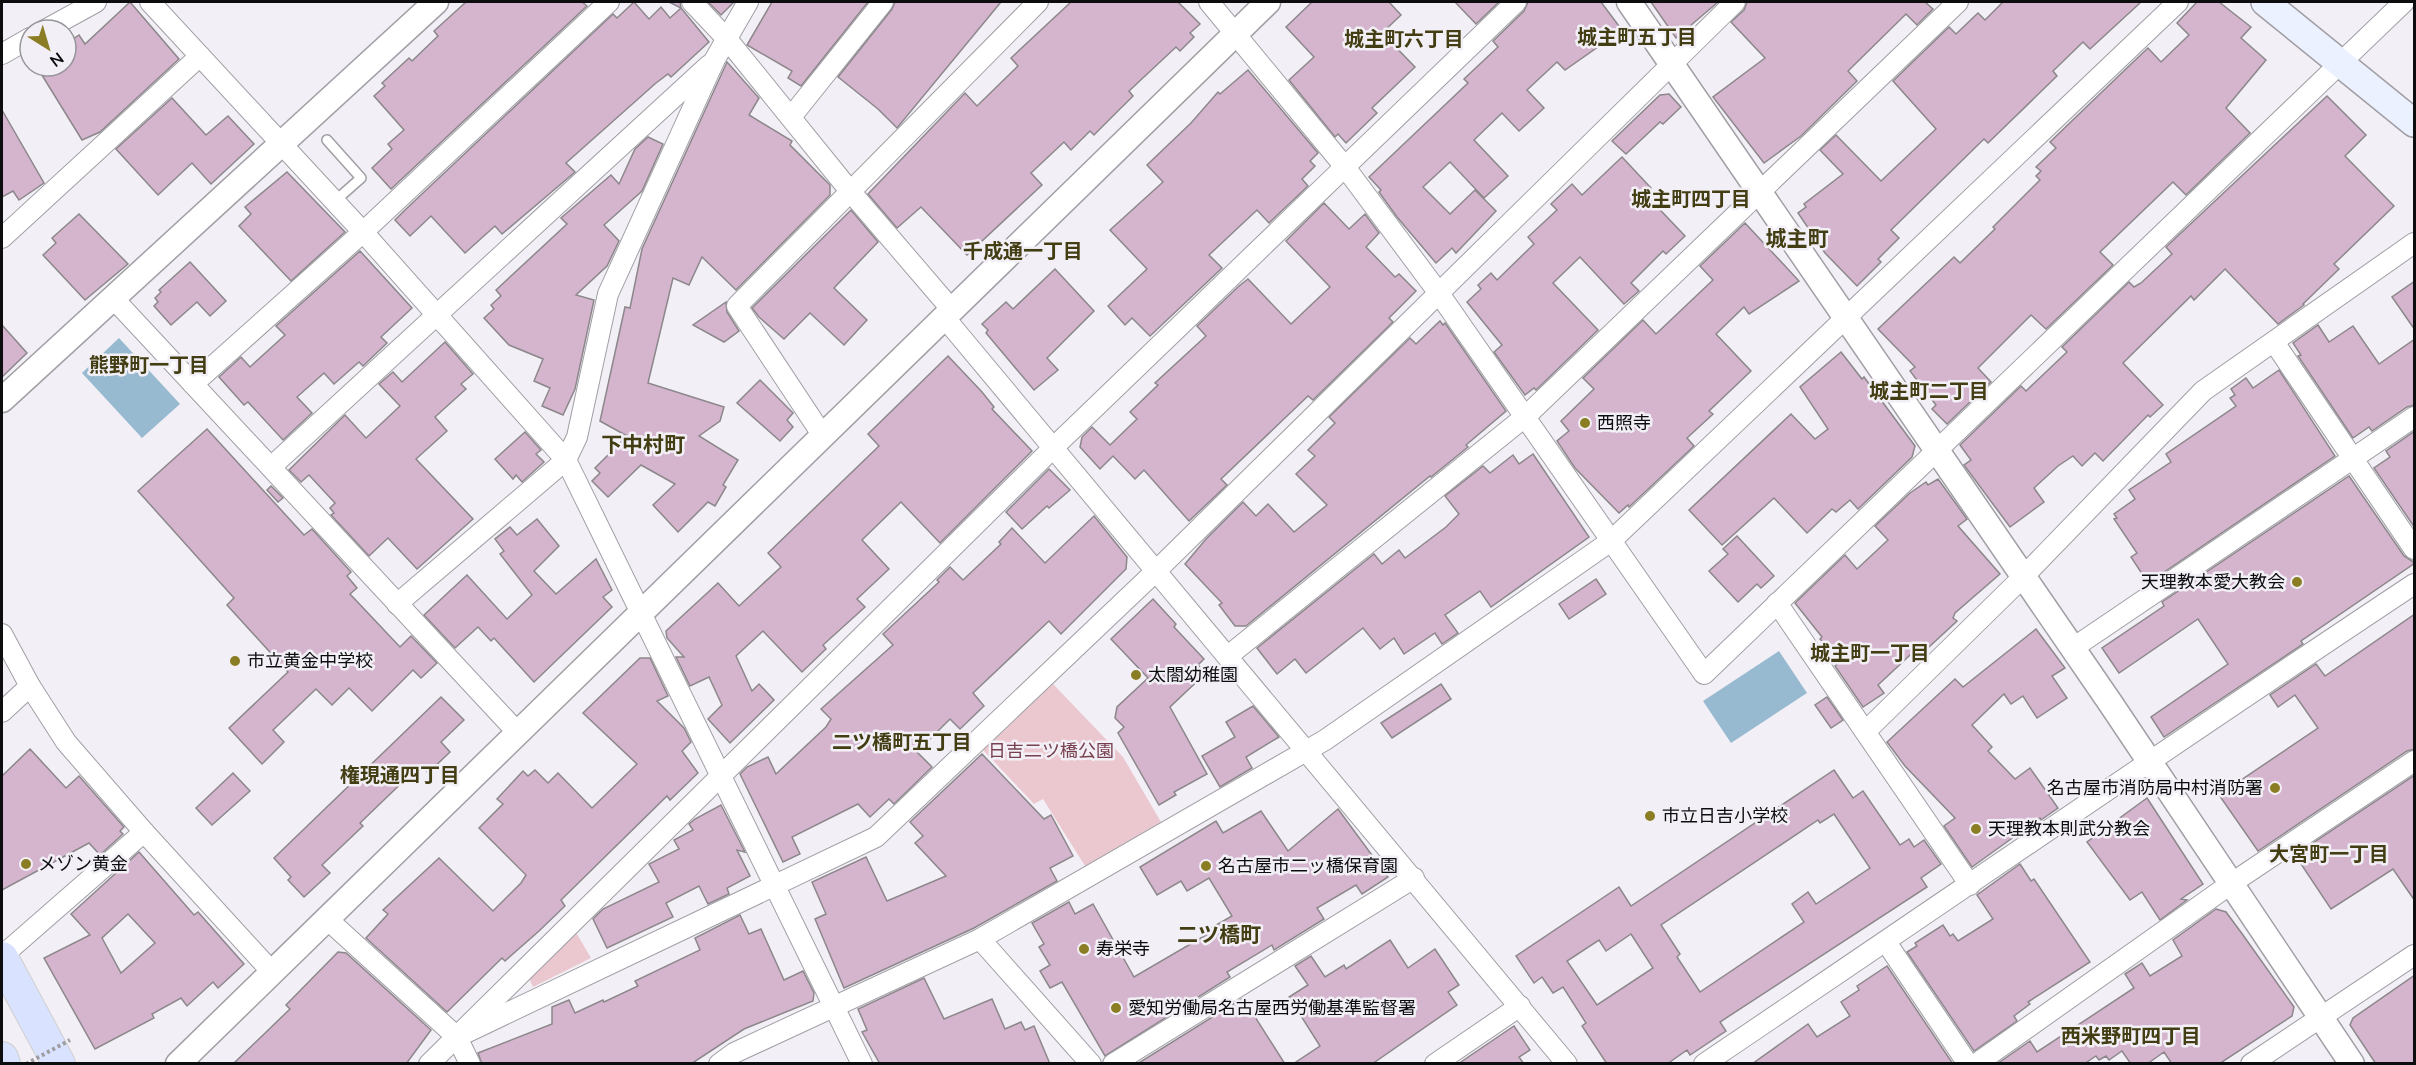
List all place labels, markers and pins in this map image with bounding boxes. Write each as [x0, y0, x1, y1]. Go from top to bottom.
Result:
place label: 西照寺 [1597, 411, 1651, 434]
marker: 西照寺 [1578, 416, 1592, 430]
place label: 天理教本愛大教会 [2141, 570, 2285, 593]
marker: 天理教本愛大教会 [2290, 575, 2304, 589]
place label: 市立黄金中学校 [247, 649, 373, 672]
marker: 市立黄金中学校 [228, 654, 242, 668]
place label: 太閤幼稚園 [1148, 663, 1238, 686]
marker: 太閤幼稚園 [1129, 668, 1143, 682]
place label: 名古屋市消防局中村消防署 [2047, 776, 2263, 799]
marker: 名古屋市消防局中村消防署 [2268, 781, 2282, 795]
place label: 市立日吉小学校 [1662, 804, 1788, 827]
marker: 市立日吉小学校 [1643, 809, 1657, 823]
place label: 天理教本則武分教会 [1988, 817, 2150, 840]
marker: 天理教本則武分教会 [1969, 822, 1983, 836]
place label: メゾン黄金 [38, 852, 128, 875]
place label: 名古屋市二ッ橋保育園 [1218, 854, 1398, 877]
marker: メゾン黄金 [19, 857, 33, 871]
marker: 名古屋市二ッ橋保育園 [1199, 859, 1213, 873]
place label: 寿栄寺 [1096, 937, 1150, 960]
marker: 寿栄寺 [1077, 942, 1091, 956]
place label: 愛知労働局名古屋西労働基準監督署 [1128, 996, 1416, 1019]
marker: 愛知労働局名古屋西労働基準監督署 [1109, 1001, 1123, 1015]

